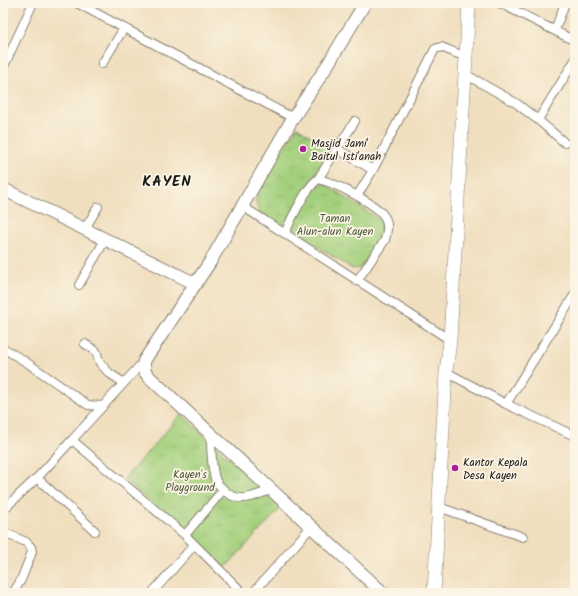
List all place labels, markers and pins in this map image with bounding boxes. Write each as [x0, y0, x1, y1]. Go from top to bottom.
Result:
place label: Masjid Jami' Baitul Isti'anah [311, 135, 381, 166]
marker: Masjid Jami' Baitul Isti'anah [298, 144, 308, 154]
place label: Kantor Kepala Desa Kayen [463, 454, 528, 485]
marker: Kantor Kepala Desa Kayen [450, 463, 460, 473]

